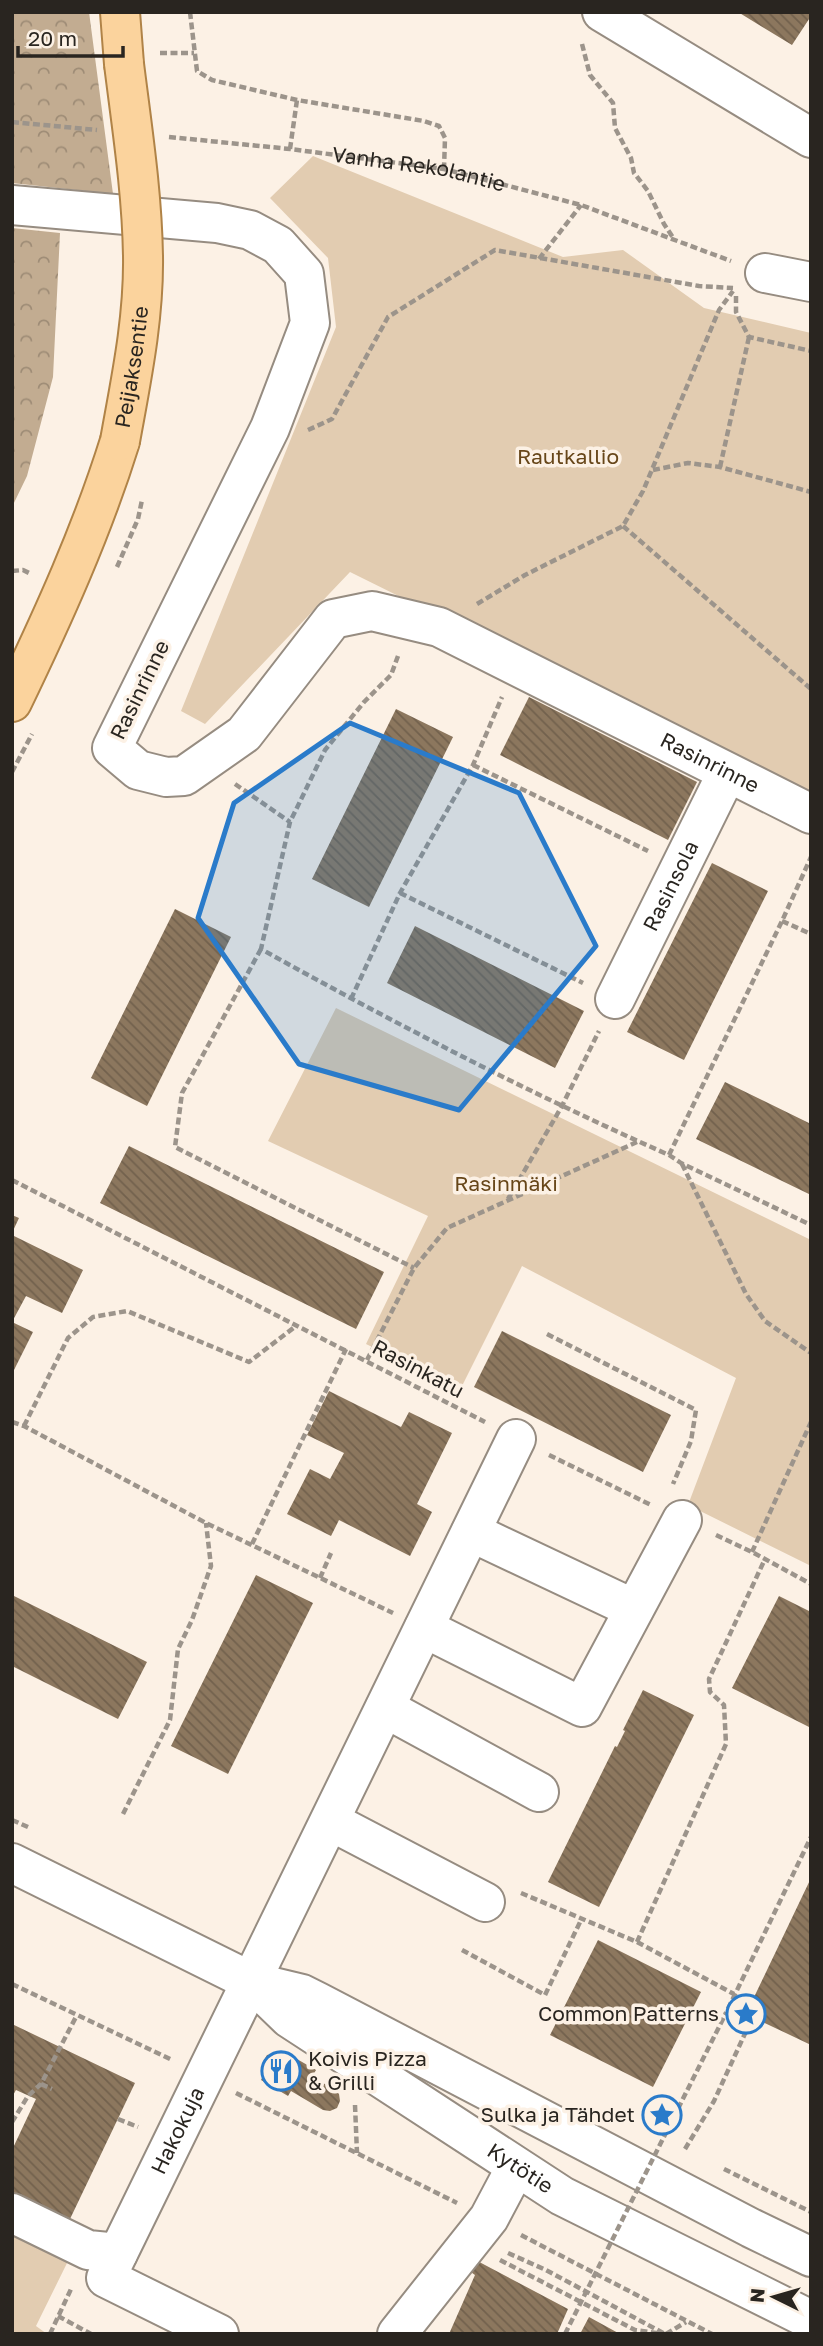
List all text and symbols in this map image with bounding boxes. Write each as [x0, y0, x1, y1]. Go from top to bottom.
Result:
scale bar [18, 14, 122, 58]
text: 20 m [28, 25, 77, 51]
street label: Vanha Rekolantie [331, 141, 508, 197]
street label: Peijaksentie [109, 305, 153, 430]
park label: Rautkallio [517, 443, 619, 469]
street label: Rasinrinne [104, 636, 174, 744]
street label: Rasinrinne [656, 726, 764, 798]
street label: Rasinsola [637, 836, 703, 935]
park label: Rasinmäki [454, 1170, 558, 1196]
street label: Rasinkatu [368, 1333, 469, 1403]
place icon: Common Patterns [725, 1993, 767, 2035]
place label: Common Patterns [538, 2000, 719, 2026]
place label: Koivis Pizza & Grilli [308, 2045, 427, 2095]
restaurant icon: Koivis Pizza & Grilli [260, 2050, 302, 2092]
street label: Hakokuja [145, 2082, 209, 2178]
place icon: Sulka ja Tähdet [641, 2094, 683, 2136]
place label: Sulka ja Tähdet [481, 2101, 635, 2127]
street label: Kytötie [483, 2137, 558, 2199]
north arrow [739, 2262, 809, 2332]
text: N [744, 2287, 769, 2304]

